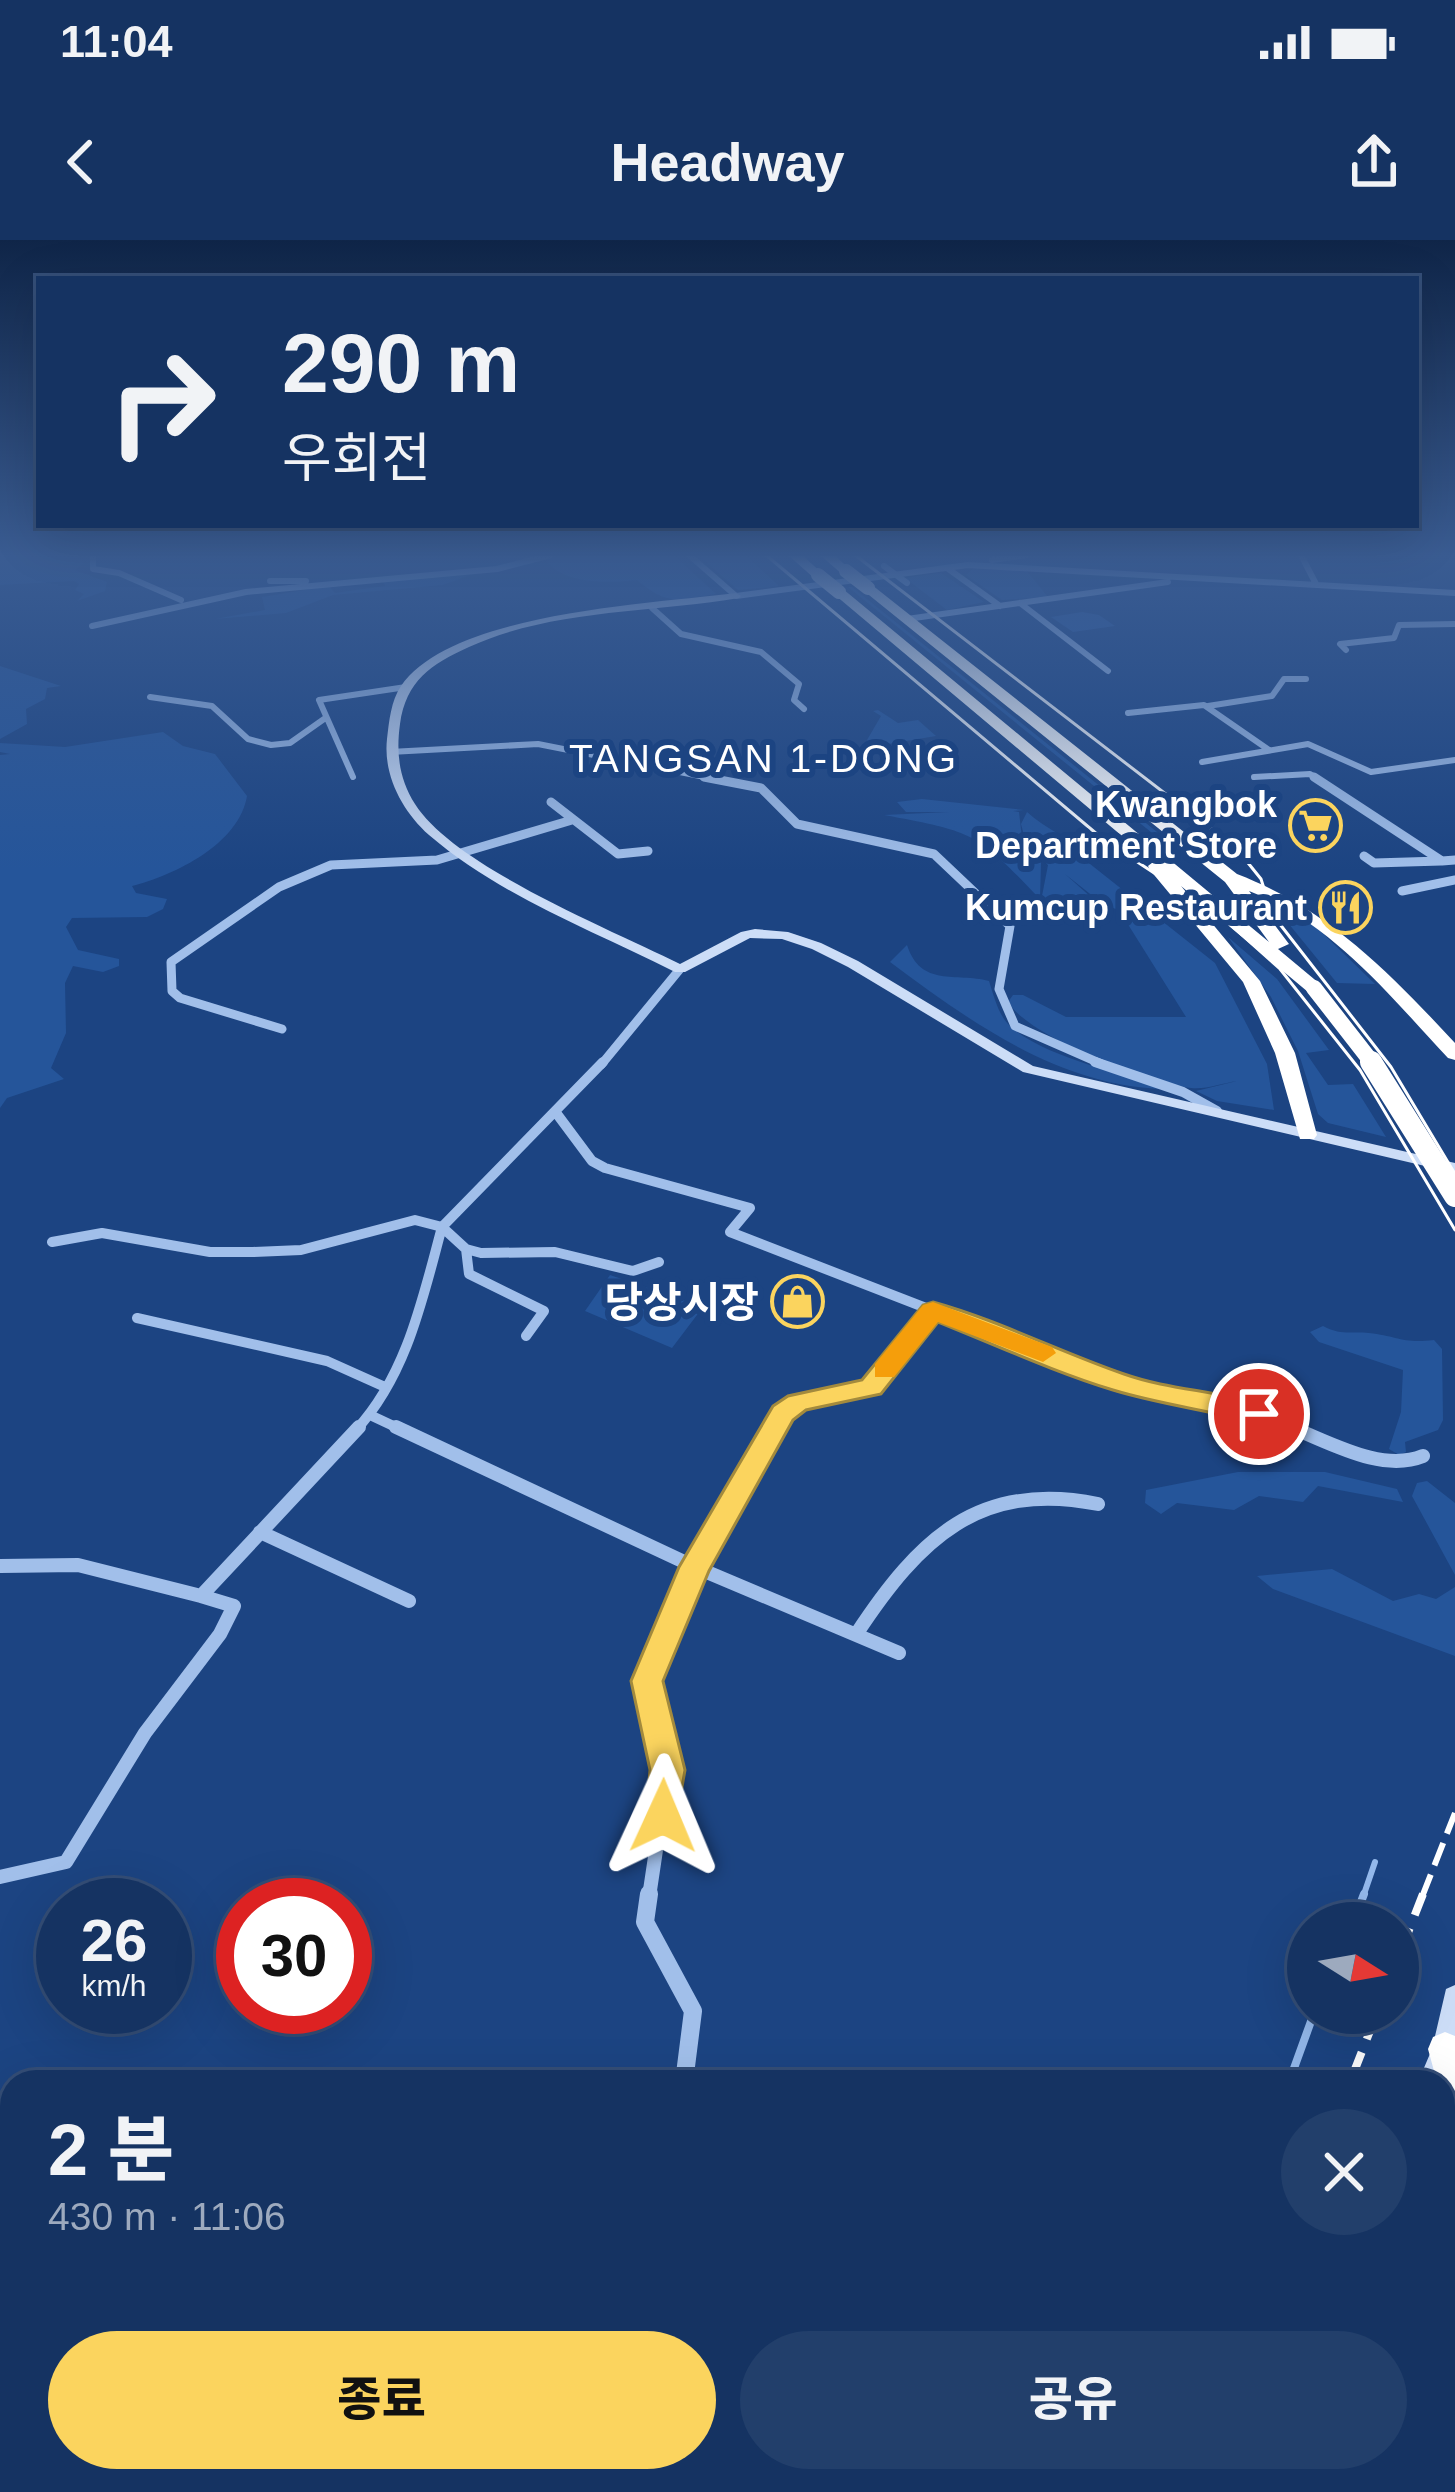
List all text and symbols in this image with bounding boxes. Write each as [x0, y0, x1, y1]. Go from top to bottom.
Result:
text: 11:04 [60, 16, 173, 67]
icon: back [48, 129, 114, 195]
icon: share [1341, 129, 1407, 195]
text: Headway [610, 132, 845, 192]
text: 290 m [282, 316, 520, 410]
icon: right [84, 324, 240, 480]
text: 우회전 [282, 428, 431, 488]
district label: TANGSAN 1-DONG [569, 737, 959, 780]
place label: Kwangbok Department Store [975, 784, 1278, 866]
supermarket icon: Kwangbok Department Store [1288, 797, 1344, 853]
restaurant icon: Kumcup Restaurant [1318, 879, 1374, 935]
place label: Kumcup Restaurant [965, 887, 1307, 928]
shop icon: 당상시장 [770, 1274, 826, 1330]
place label: 당상시장 [604, 1279, 759, 1326]
pin [1208, 1363, 1310, 1465]
icon: arrive [1226, 1381, 1292, 1447]
position arrow [600, 1753, 726, 1879]
speed limit sign: 30 [216, 1878, 372, 2034]
north arrow [1287, 1902, 1419, 2034]
map controls [1287, 1902, 1419, 2034]
text: 26 [81, 1907, 147, 1974]
text: km/h [81, 1969, 147, 2002]
button: close [1281, 2109, 1407, 2235]
text: 2 분 [48, 2110, 174, 2190]
text: 430 m · 11:06 [48, 2195, 286, 2238]
button: 종료 [48, 2331, 716, 2469]
button: 공유 [740, 2331, 1407, 2469]

